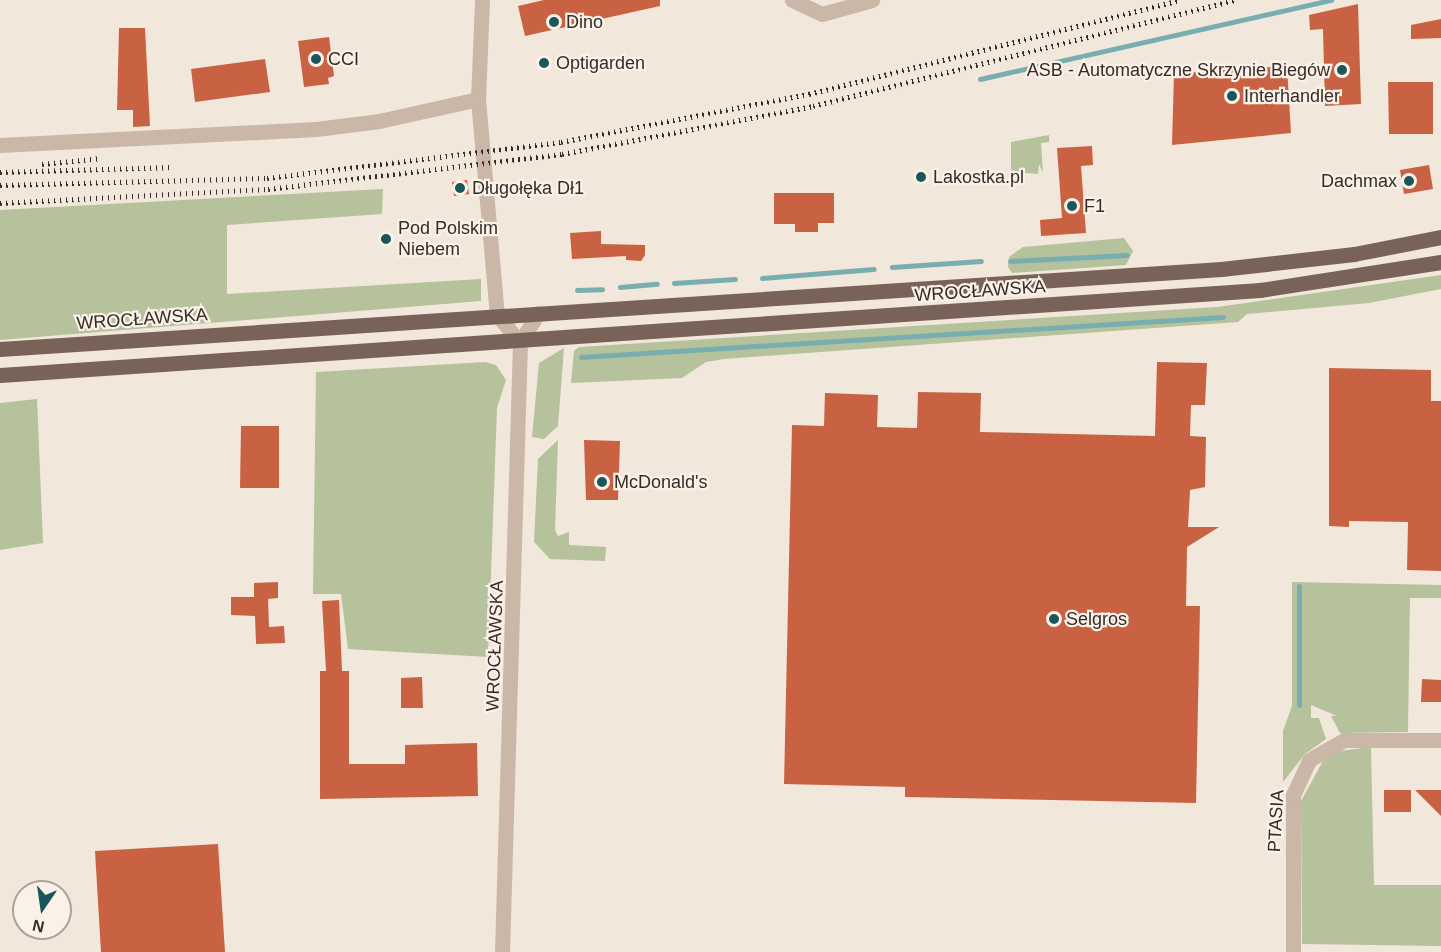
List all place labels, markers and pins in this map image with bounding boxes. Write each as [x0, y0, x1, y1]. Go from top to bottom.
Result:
place label: Dino [566, 11, 603, 33]
marker: Dino [547, 15, 561, 29]
place label: CCI [328, 48, 359, 70]
marker: CCI [309, 52, 323, 66]
place label: Optigarden [556, 52, 645, 74]
marker: Optigarden [537, 56, 551, 70]
place label: ASB - Automatyczne Skrzynie Biegów [1026, 59, 1330, 81]
marker: ASB - Automatyczne Skrzynie Biegów [1335, 63, 1349, 77]
place label: Interhandler [1244, 85, 1340, 107]
marker: Interhandler [1225, 89, 1239, 103]
place label: Lakostka.pl [933, 166, 1024, 188]
marker: Lakostka.pl [914, 170, 928, 184]
place label: Dachmax [1321, 170, 1397, 192]
marker: Dachmax [1402, 174, 1416, 188]
place label: Długołęka Dł1 [472, 177, 584, 199]
marker: Długołęka Dł1 [453, 181, 467, 195]
place label: F1 [1084, 195, 1105, 217]
marker: F1 [1065, 199, 1079, 213]
place label: Pod Polskim Niebem [398, 218, 498, 260]
marker: Pod Polskim Niebem [379, 232, 393, 246]
place label: McDonald's [614, 471, 707, 493]
marker: McDonald's [595, 475, 609, 489]
place label: Selgros [1066, 608, 1127, 630]
marker: Selgros [1047, 612, 1061, 626]

